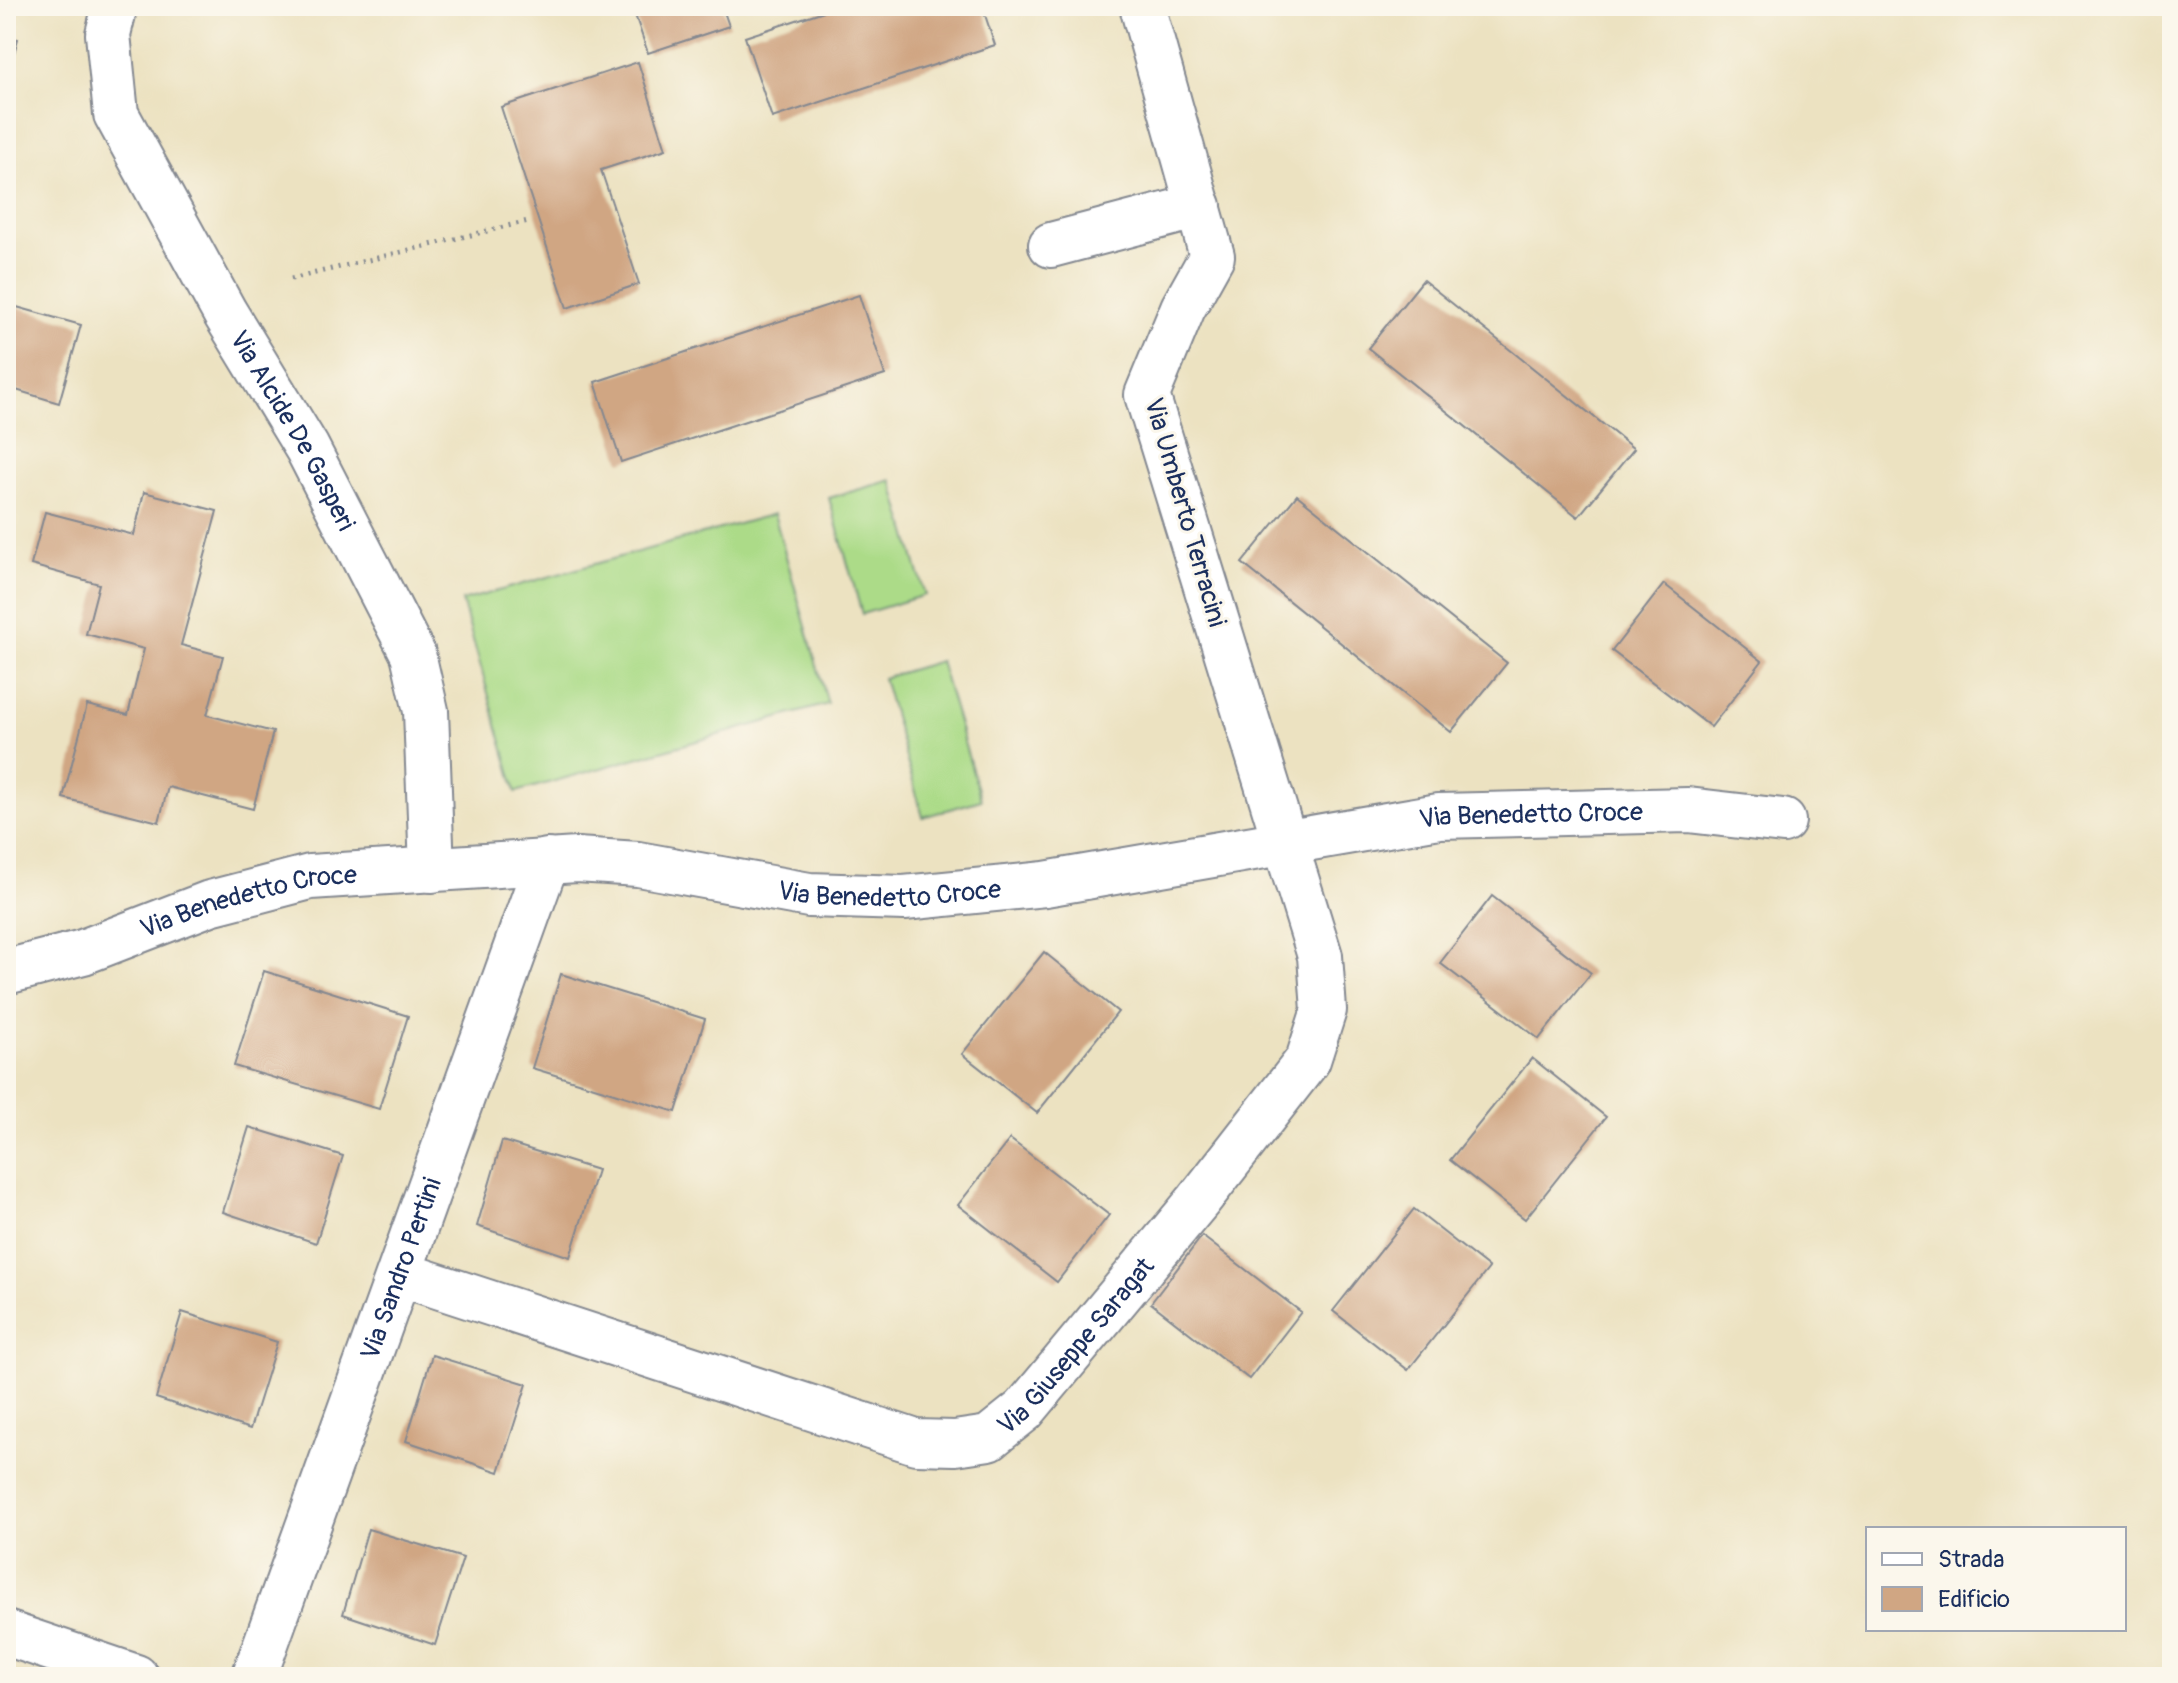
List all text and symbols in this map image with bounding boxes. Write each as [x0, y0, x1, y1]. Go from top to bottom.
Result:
street label: Via Alcide De Gasperi [223, 325, 362, 536]
street label: Via Umberto Terracini [1137, 394, 1233, 630]
street label: Via Benedetto Croce [1417, 796, 1643, 836]
street label: Via Benedetto Croce [136, 859, 358, 945]
street label: Via Benedetto Croce [775, 873, 1003, 915]
street label: Via Sandro Pertini [354, 1174, 449, 1364]
street label: Via Giuseppe Saragat [991, 1251, 1162, 1442]
legend [1866, 1527, 2126, 1631]
text: Strada [1938, 1545, 2004, 1574]
text: Edificio [1938, 1585, 2010, 1614]

